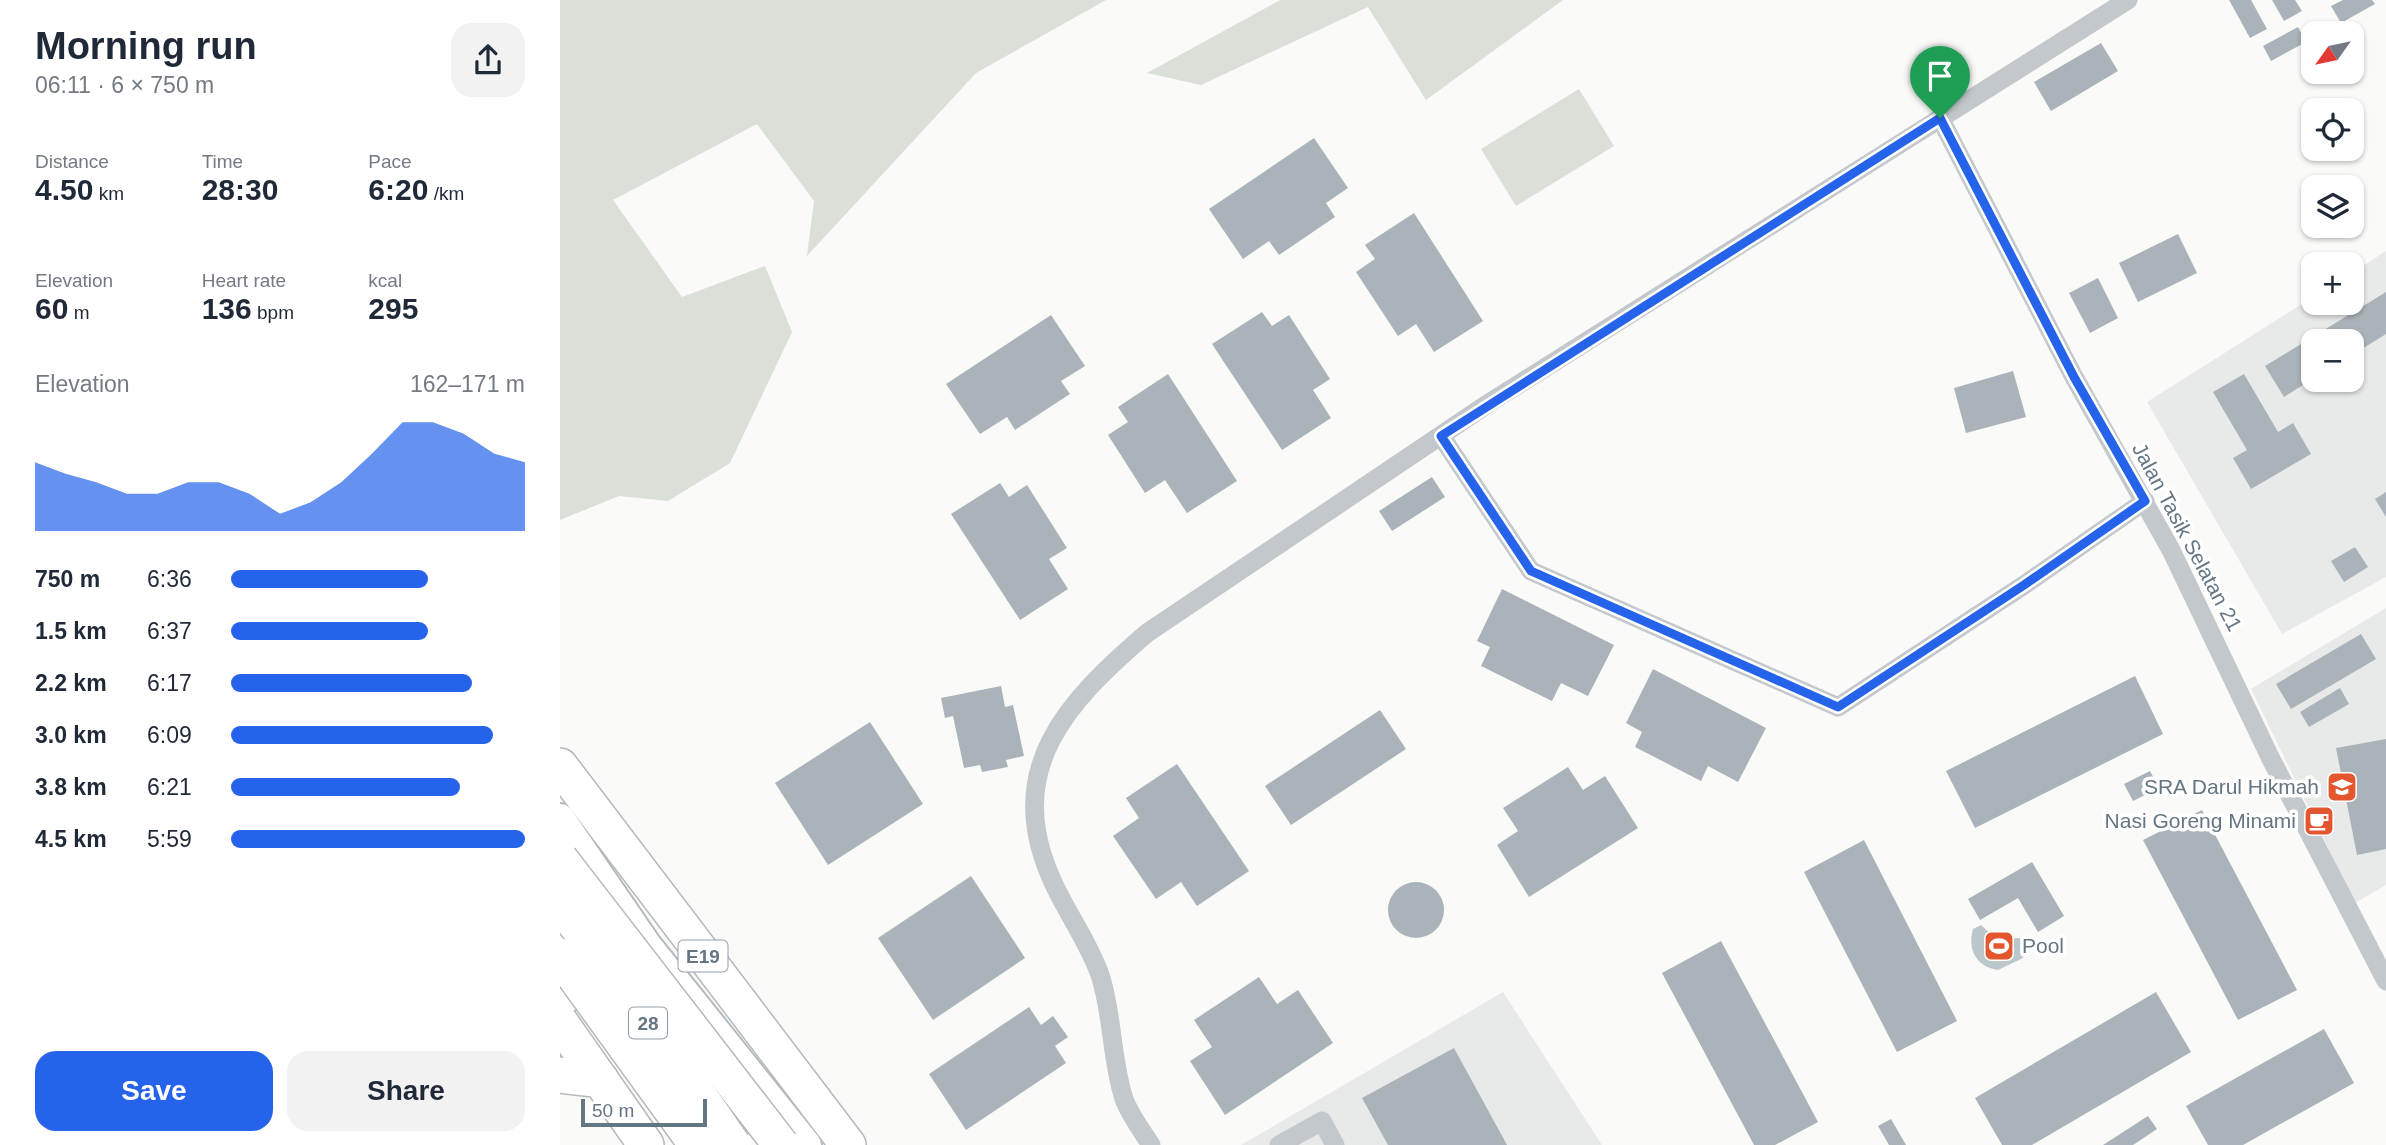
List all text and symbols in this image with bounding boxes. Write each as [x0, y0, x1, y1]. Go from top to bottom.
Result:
north arrow [2301, 21, 2364, 84]
map controls [2301, 21, 2364, 392]
button: share [451, 23, 525, 97]
text: Morning run [35, 25, 257, 67]
pin [1910, 46, 1970, 118]
icon: arrive [1921, 57, 1959, 95]
text: 06:11 · 6 × 750 m [35, 72, 214, 98]
button: locate [2301, 98, 2364, 161]
text: Distance [35, 151, 109, 172]
text: Time [202, 151, 243, 172]
text: Pace [368, 151, 412, 172]
text: 4.50 [35, 173, 93, 206]
text: 28:30 [202, 173, 278, 206]
text: 6:20 [368, 173, 428, 206]
button: layers [2301, 175, 2364, 238]
text: km [93, 183, 124, 204]
text: /km [428, 183, 464, 204]
button: + [2301, 252, 2364, 315]
text: Elevation [35, 270, 113, 291]
text: Heart rate [202, 270, 286, 291]
text: kcal [368, 270, 402, 291]
text: 60 [35, 292, 68, 325]
text: 136 [202, 292, 252, 325]
text: 295 [368, 292, 418, 325]
text: m [68, 302, 89, 323]
text: bpm [252, 302, 294, 323]
button: − [2301, 329, 2364, 392]
text: Elevation [35, 371, 130, 397]
text: 162–171 m [410, 371, 525, 397]
street label: Jalan Tasik Selatan 21 [2128, 439, 2247, 635]
text: 750 m [35, 566, 100, 592]
text: 6:36 [147, 566, 192, 592]
text: 1.5 km [35, 618, 107, 644]
text: 6:37 [147, 618, 192, 644]
text: 2.2 km [35, 670, 107, 696]
text: 6:17 [147, 670, 192, 696]
text: 3.0 km [35, 722, 107, 748]
text: 6:09 [147, 722, 192, 748]
school or university icon: SRA Darul Hikmah [2325, 770, 2359, 804]
text: 3.8 km [35, 774, 107, 800]
text: 6:21 [147, 774, 192, 800]
place label: SRA Darul Hikmah [2144, 775, 2319, 798]
cafe icon: Nasi Goreng Minami [2302, 804, 2336, 838]
place label: Nasi Goreng Minami [2105, 809, 2296, 832]
text: 4.5 km [35, 826, 107, 852]
text: 5:59 [147, 826, 192, 852]
sports icon: Pool [1982, 929, 2016, 963]
place label: Pool [2022, 934, 2064, 957]
road number: E19 [678, 940, 728, 972]
road number: 28 [629, 1007, 667, 1038]
button: Save [35, 1051, 273, 1131]
button: Share [287, 1051, 525, 1131]
scale bar [581, 1096, 707, 1128]
text: 50 m [592, 1100, 634, 1121]

